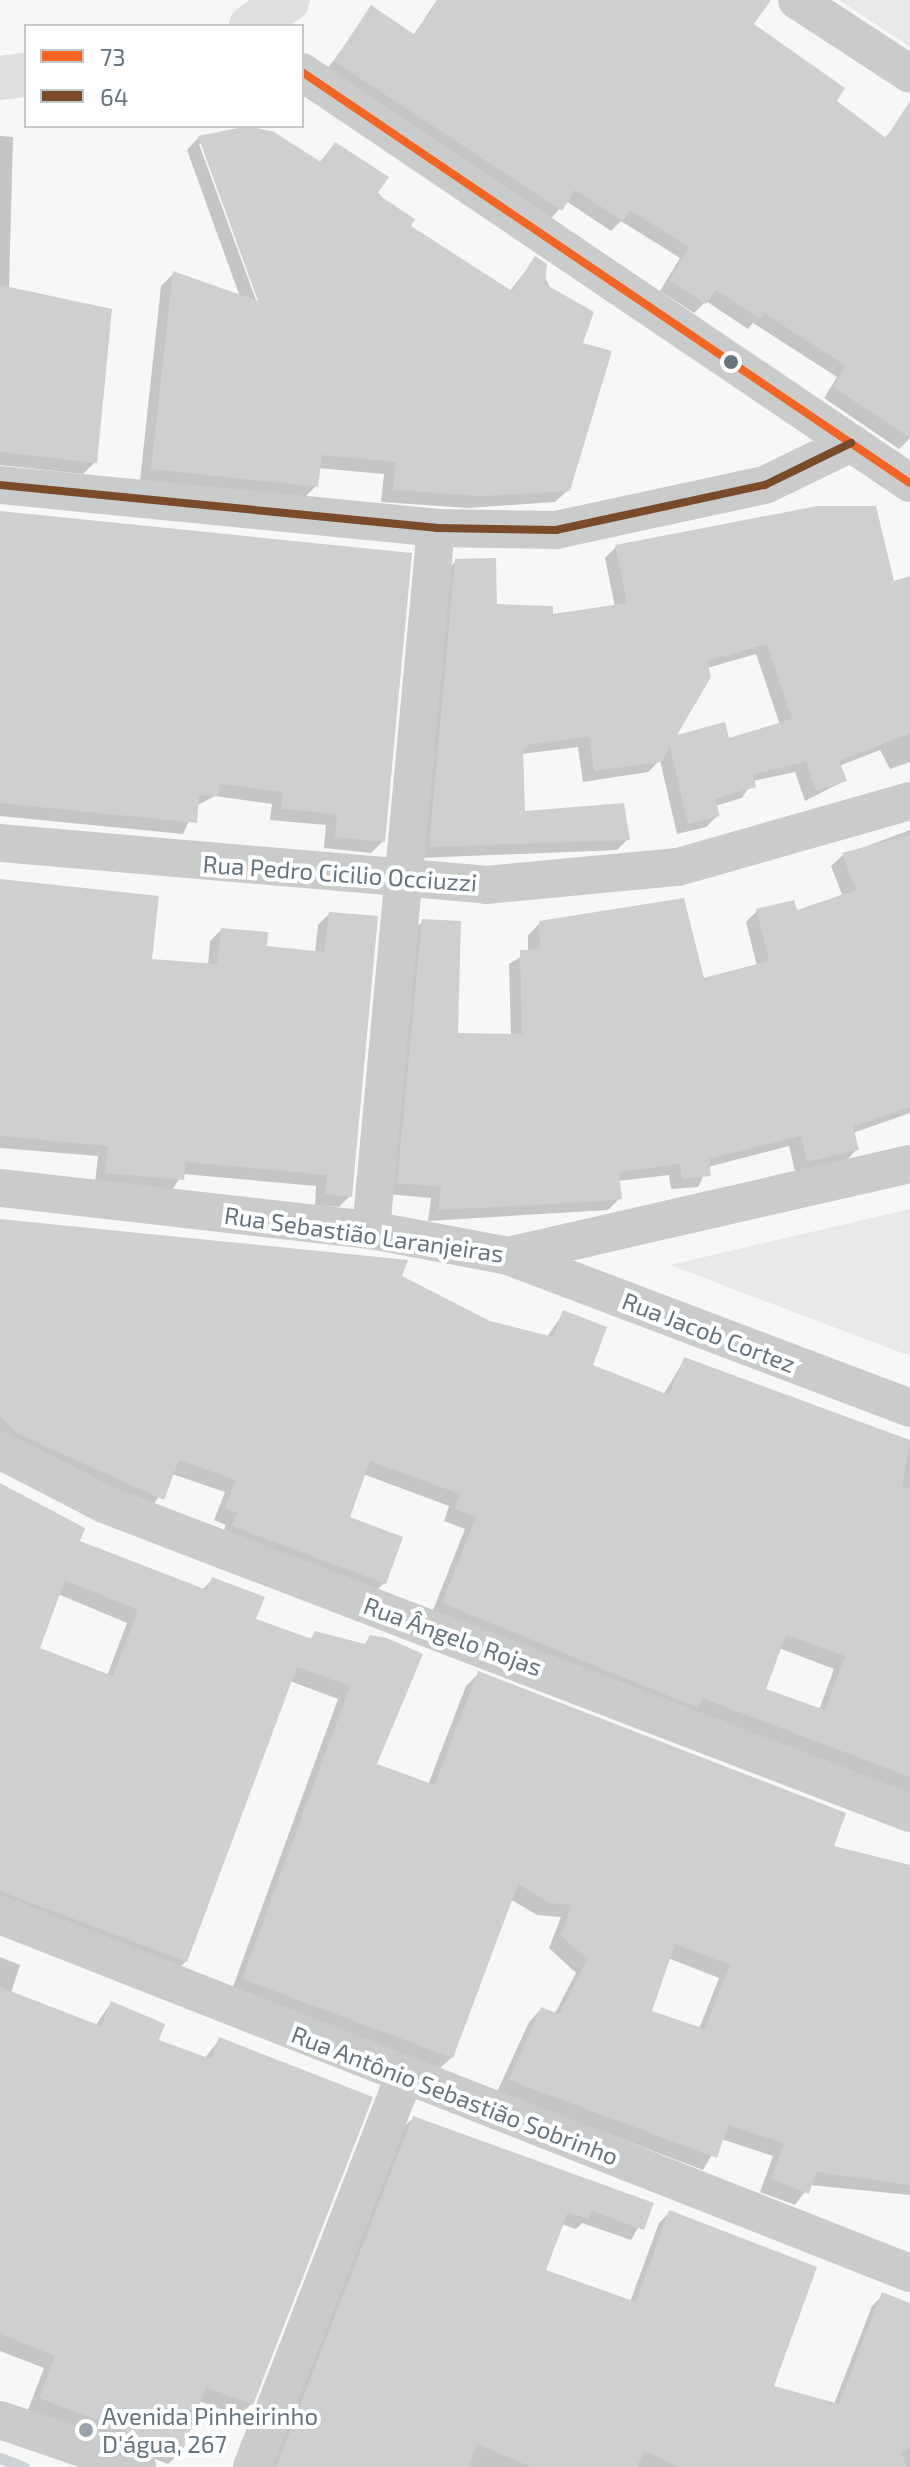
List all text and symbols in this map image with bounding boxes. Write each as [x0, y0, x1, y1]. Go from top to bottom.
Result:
legend [24, 24, 304, 128]
text: 73 [100, 42, 126, 71]
text: 64 [100, 82, 129, 111]
unlabelled marker [723, 354, 739, 370]
street label: Rua Pedro Cicilio Occiuzzi [202, 849, 478, 897]
street label: Rua Sebastião Laranjeiras [222, 1200, 506, 1268]
street label: Rua Jacob Cortez [618, 1286, 800, 1378]
street label: Rua Ângelo Rojas [360, 1590, 546, 1682]
street label: Rua Antônio Sebastião Sobrinho [287, 2019, 623, 2171]
place label: Avenida Pinheirinho D'água, 267 [102, 2402, 318, 2458]
marker: Avenida Pinheirinho D'água, 267 [77, 2421, 95, 2439]

